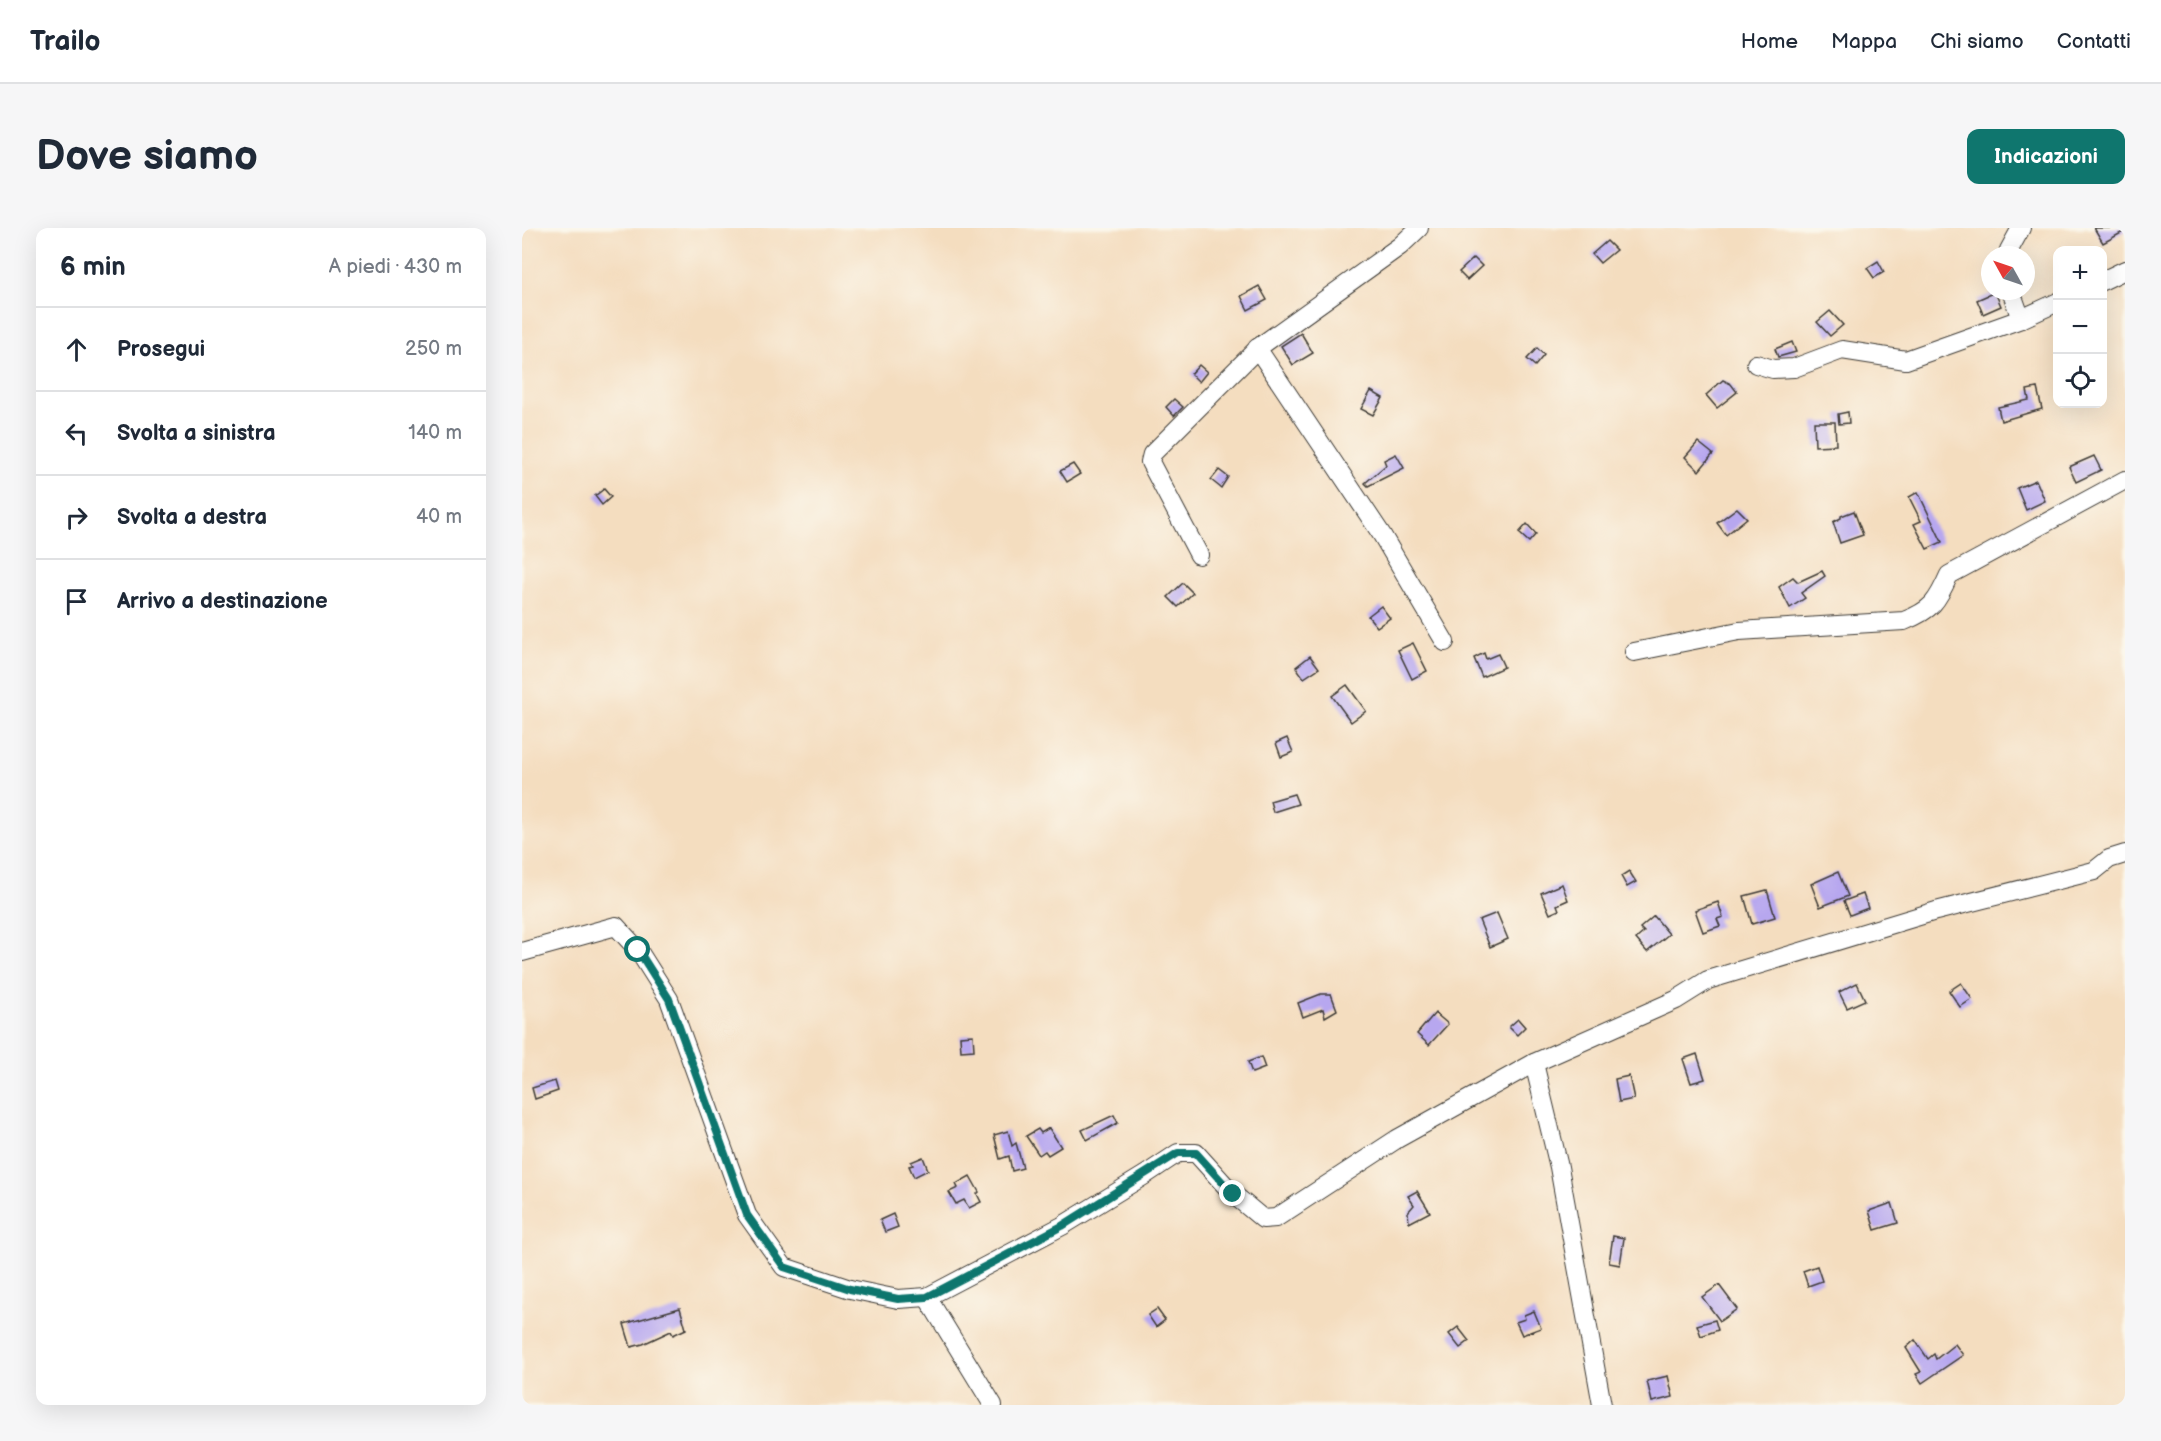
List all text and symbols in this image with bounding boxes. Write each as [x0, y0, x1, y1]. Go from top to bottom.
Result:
text: Trailo [30, 25, 101, 58]
text: Home [1741, 29, 1798, 54]
text: Mappa [1831, 29, 1897, 54]
text: Chi siamo [1930, 29, 2024, 54]
text: Contatti [2057, 29, 2131, 54]
button: Indicazioni [1967, 129, 2125, 184]
text: Dove siamo [36, 131, 258, 182]
north arrow [1981, 246, 2035, 300]
map controls [2053, 246, 2107, 408]
button: + [2053, 246, 2107, 300]
text: 6 min [60, 252, 126, 283]
text: A piedi · 430 m [329, 255, 462, 279]
button: − [2053, 300, 2107, 354]
icon: ahead [60, 333, 93, 366]
text: Prosegui [117, 336, 205, 363]
text: 250 m [405, 337, 462, 361]
button: locate [2053, 354, 2107, 408]
icon: left [60, 417, 93, 450]
text: Svolta a sinistra [117, 420, 276, 447]
text: 140 m [408, 421, 462, 445]
icon: right [60, 501, 93, 534]
text: Svolta a destra [117, 504, 267, 531]
text: 40 m [416, 505, 462, 529]
icon: arrive [60, 585, 93, 618]
text: Arrivo a destinazione [117, 588, 328, 615]
route start [624, 936, 650, 962]
route end [1219, 1180, 1245, 1206]

